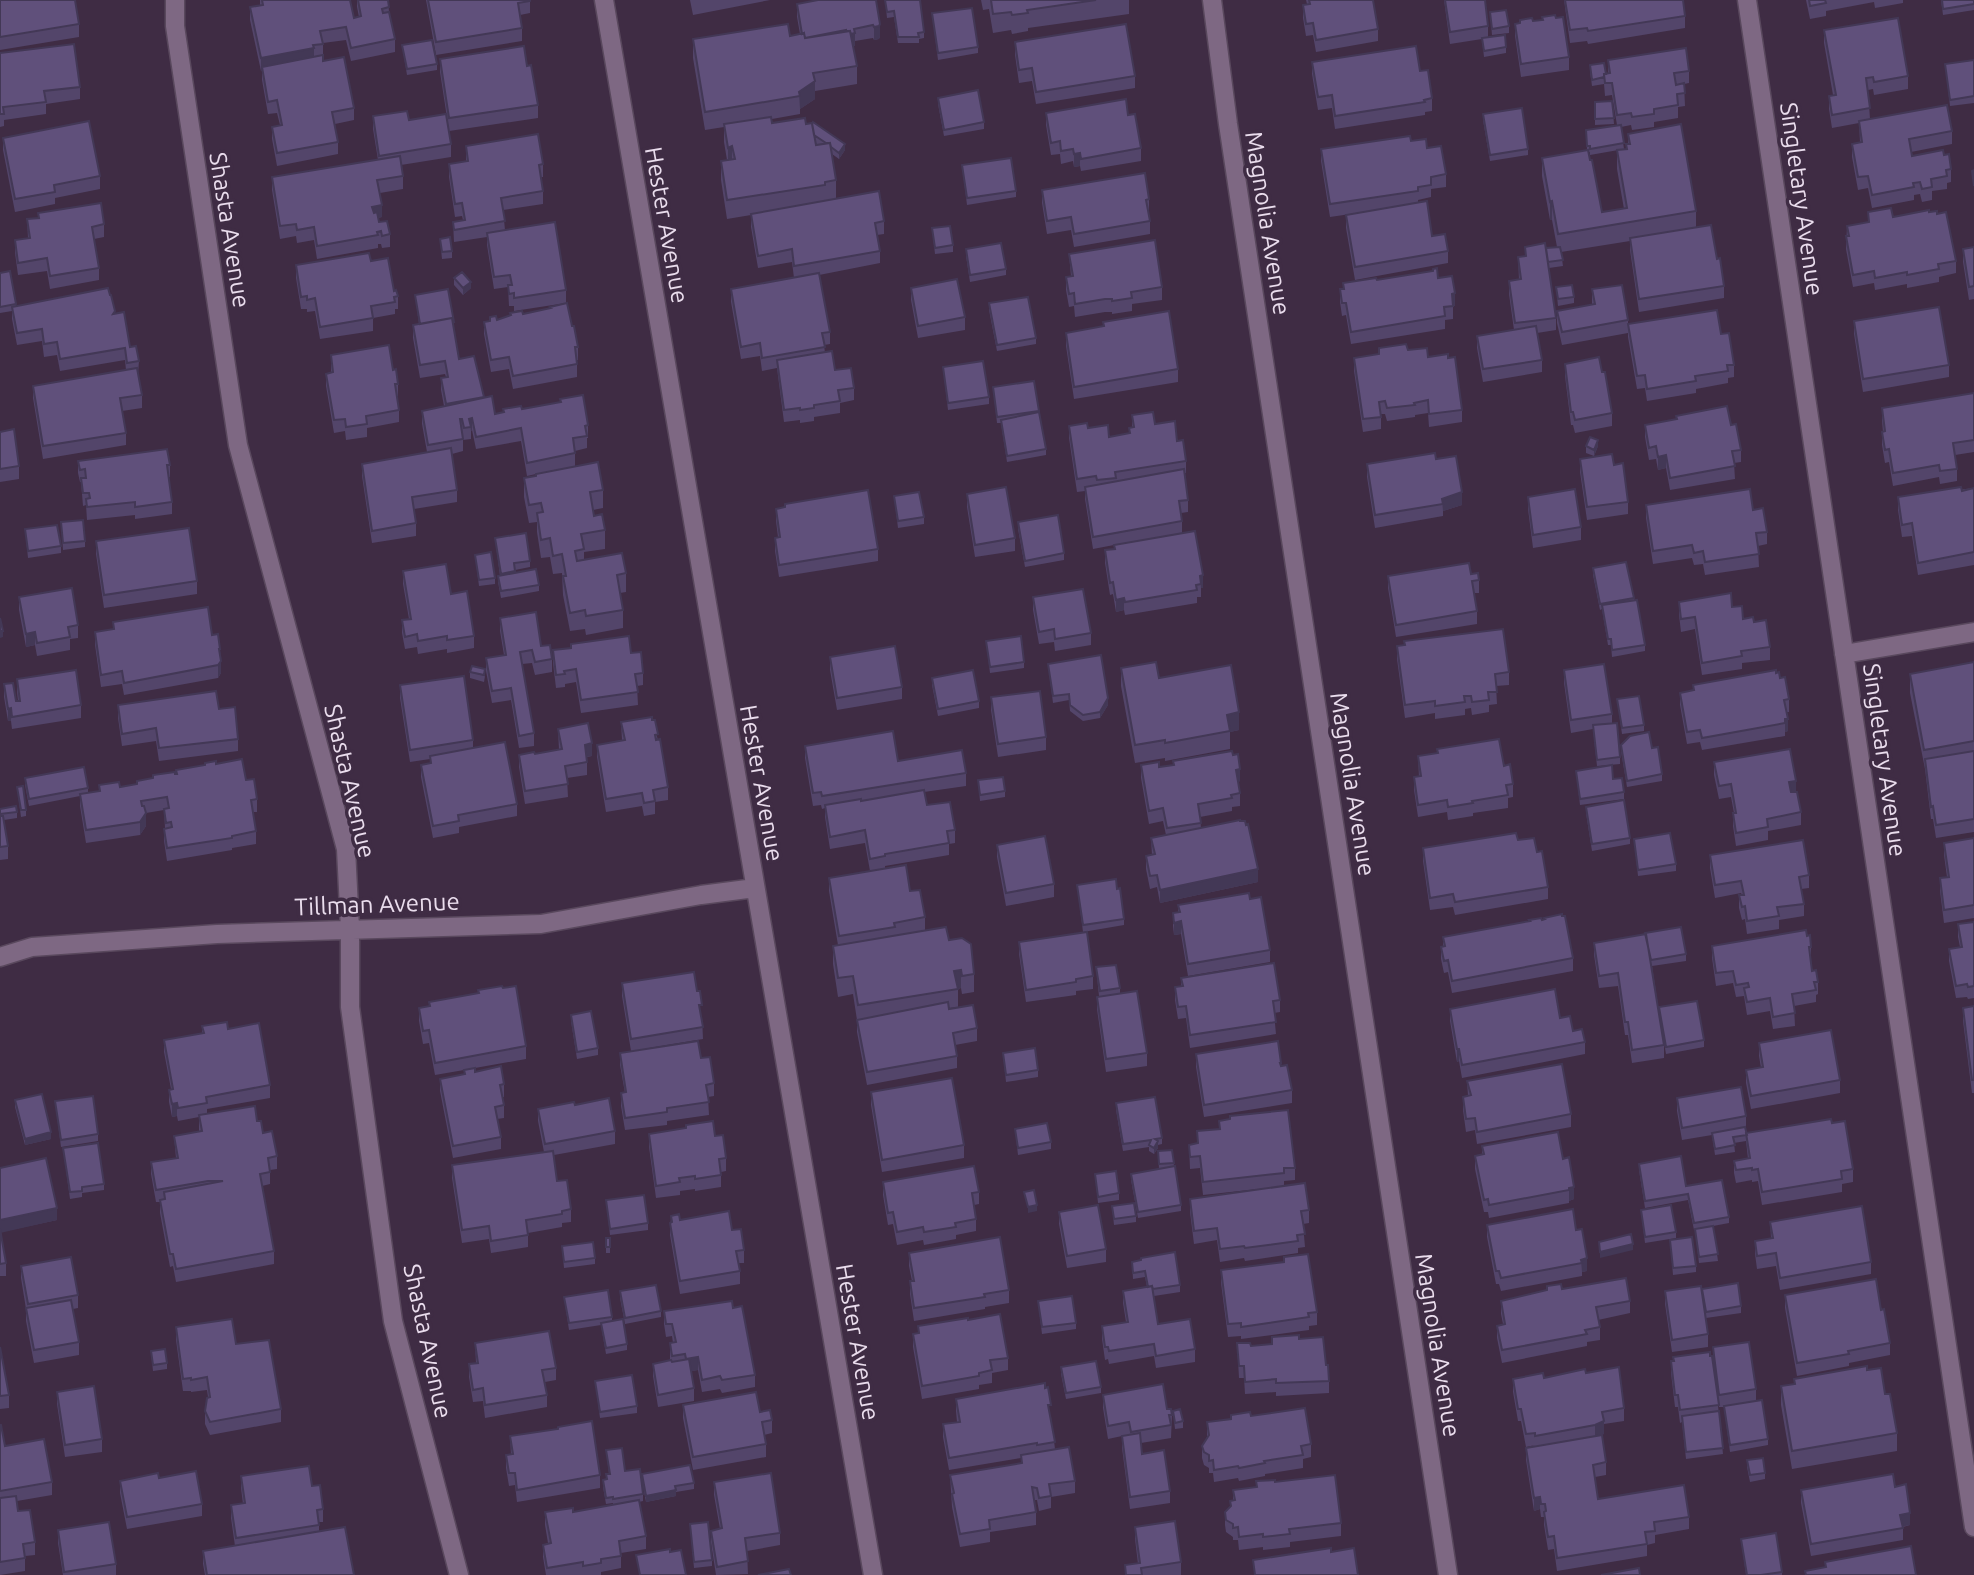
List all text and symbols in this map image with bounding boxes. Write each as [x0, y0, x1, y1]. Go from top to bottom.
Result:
street label: Singletary Avenue [1775, 101, 1829, 297]
street label: Magnolia Avenue [1240, 129, 1296, 317]
street label: Hester Avenue [640, 145, 694, 305]
street label: Shasta Avenue [204, 150, 256, 310]
street label: Singletary Avenue [1858, 662, 1912, 858]
street label: Magnolia Avenue [1325, 690, 1381, 878]
street label: Shasta Avenue [319, 701, 381, 861]
street label: Hester Avenue [735, 703, 789, 863]
street label: Tillman Avenue [294, 888, 460, 920]
street label: Magnolia Avenue [1410, 1251, 1466, 1439]
street label: Shasta Avenue [398, 1261, 458, 1421]
street label: Hester Avenue [831, 1262, 885, 1422]

